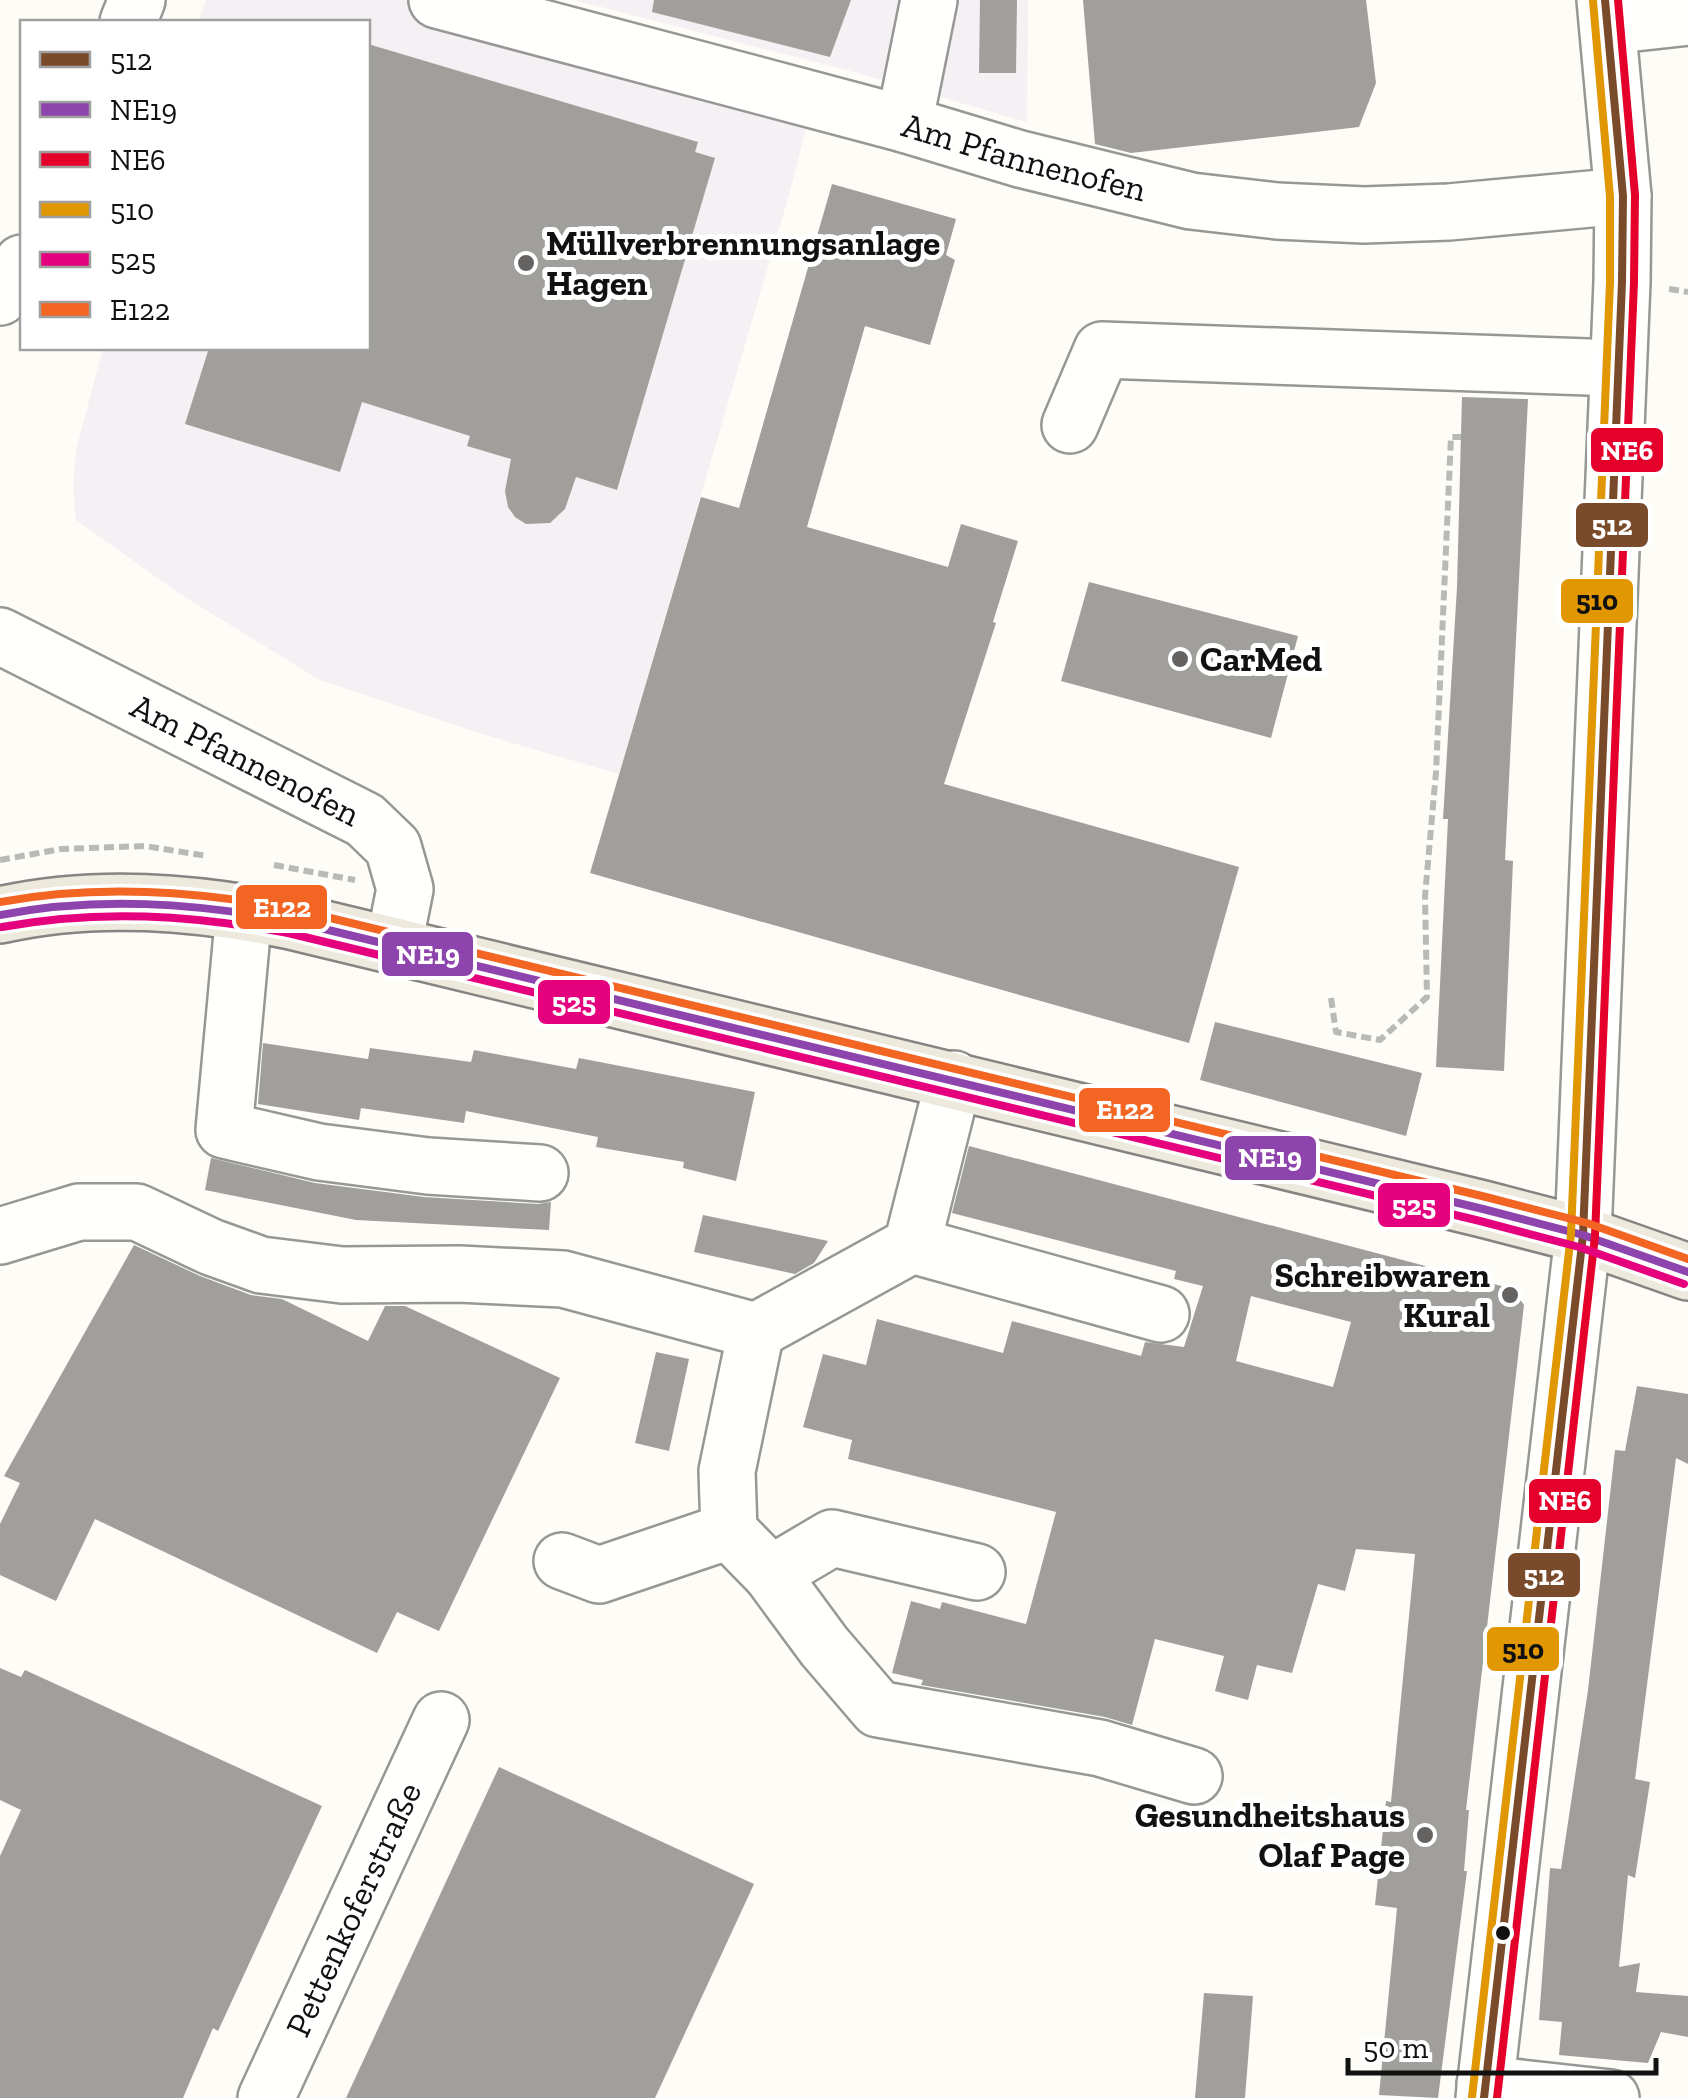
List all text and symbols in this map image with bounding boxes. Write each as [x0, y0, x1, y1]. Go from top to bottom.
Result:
legend [20, 20, 370, 350]
text: 512 [110, 42, 152, 78]
text: NE19 [110, 92, 177, 128]
street label: Am Pfannenofen [897, 104, 1150, 210]
text: NE6 [110, 142, 166, 178]
text: 510 [110, 192, 154, 228]
place label: Müllverbrennungsanlage Hagen [546, 222, 940, 304]
text: 525 [110, 242, 156, 278]
marker: Müllverbrennungsanlage Hagen [515, 252, 537, 274]
text: E122 [110, 292, 170, 328]
line badge: NE6 [1589, 426, 1665, 474]
text: NE6 [1601, 434, 1653, 467]
line badge: 512 [1574, 501, 1650, 549]
text: 512 [1592, 509, 1632, 542]
line badge: 510 [1559, 577, 1635, 625]
text: 510 [1576, 584, 1618, 617]
place label: CarMed [1200, 638, 1322, 680]
marker: CarMed [1169, 648, 1191, 670]
street label: Am Pfannenofen [124, 685, 367, 835]
line badge: E122 [234, 883, 329, 931]
text: E122 [253, 891, 311, 924]
line badge: NE19 [380, 930, 475, 978]
text: NE19 [396, 938, 460, 971]
line badge: 525 [536, 978, 612, 1026]
text: 525 [552, 986, 596, 1019]
line badge: E122 [1077, 1086, 1172, 1134]
text: E122 [1096, 1093, 1154, 1126]
line badge: NE19 [1223, 1134, 1318, 1182]
text: NE19 [1238, 1141, 1302, 1174]
line badge: 525 [1376, 1181, 1452, 1229]
text: 525 [1392, 1189, 1436, 1222]
place label: Schreibwaren Kural [1275, 1254, 1490, 1336]
marker: Schreibwaren Kural [1499, 1284, 1521, 1306]
line badge: NE6 [1527, 1477, 1603, 1525]
text: NE6 [1539, 1484, 1591, 1517]
line badge: 512 [1506, 1551, 1582, 1599]
text: 512 [1524, 1559, 1564, 1592]
line badge: 510 [1485, 1625, 1561, 1673]
text: 510 [1502, 1633, 1544, 1666]
street label: Pettenkoferstraße [277, 1776, 430, 2043]
place label: Gesundheitshaus Olaf Page [1135, 1794, 1405, 1876]
marker: Gesundheitshaus Olaf Page [1414, 1824, 1436, 1846]
unlabelled marker [1493, 1923, 1513, 1943]
scale bar [1348, 2013, 1656, 2075]
text: 50 m [1363, 2030, 1428, 2066]

